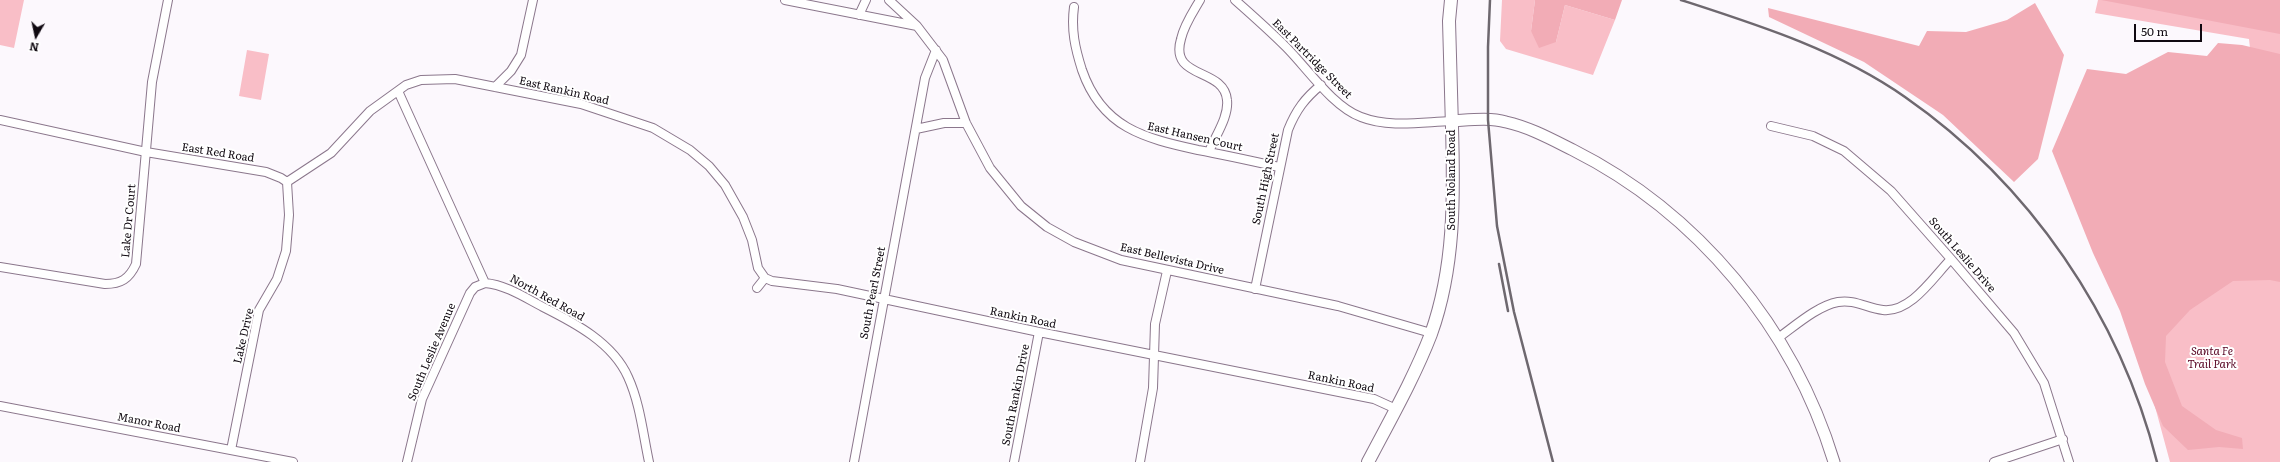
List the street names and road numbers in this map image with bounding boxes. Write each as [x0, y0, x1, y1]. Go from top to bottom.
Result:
street label: East Partridge Street [1269, 16, 1355, 102]
street label: East Rankin Road [518, 74, 610, 108]
street label: East Hansen Court [1146, 120, 1244, 154]
street label: South Noland Road [1445, 130, 1459, 230]
street label: South High Street [1250, 132, 1282, 226]
street label: East Red Road [181, 141, 255, 165]
street label: Lake Dr Court [119, 184, 139, 258]
street label: South Leslie Drive [1926, 215, 1998, 295]
street label: East Bellevista Drive [1119, 241, 1225, 277]
street label: South Pearl Street [858, 246, 888, 340]
street label: North Red Road [507, 272, 587, 324]
street label: South Leslie Avenue [405, 301, 459, 403]
street label: Rankin Road [989, 305, 1057, 331]
street label: Lake Drive [231, 307, 257, 365]
street label: South Rankin Drive [1000, 343, 1032, 447]
street label: Rankin Road [1307, 369, 1375, 395]
street label: Manor Road [116, 410, 182, 436]

